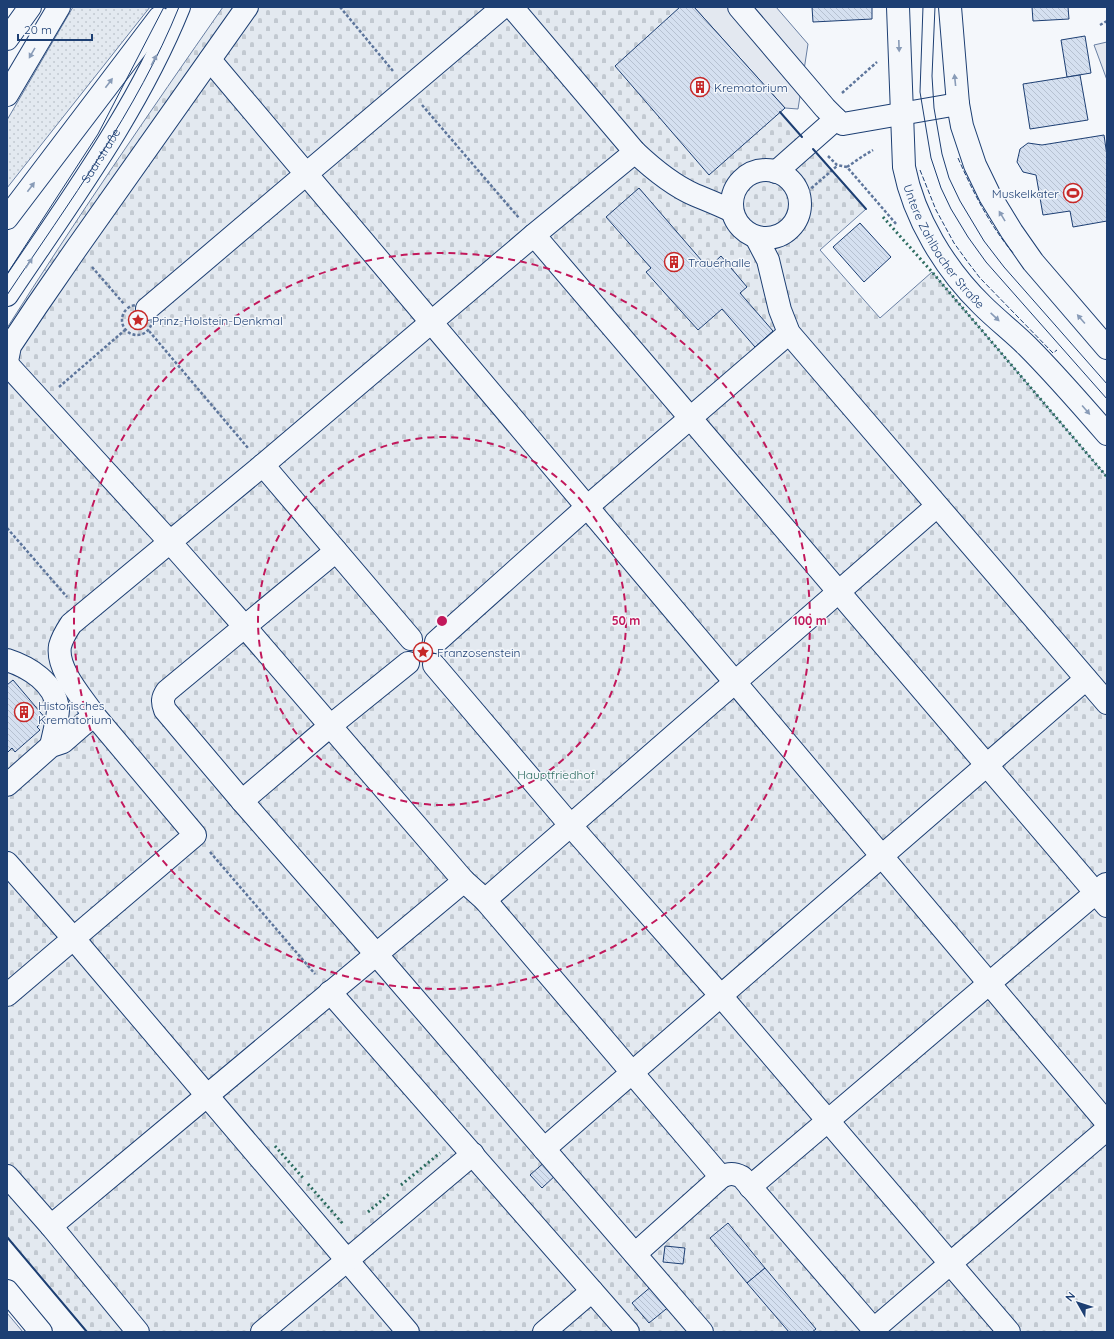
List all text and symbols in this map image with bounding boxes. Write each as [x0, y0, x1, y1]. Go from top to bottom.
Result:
scale bar [18, 16, 92, 42]
text: 20 m [24, 22, 52, 37]
one-way arrow [896, 40, 903, 52]
one-way arrow [28, 47, 35, 59]
one-way arrow [151, 54, 157, 66]
one-way arrow [952, 74, 959, 86]
building icon: Krematorium [689, 76, 711, 98]
one-way arrow [105, 78, 113, 89]
place label: Krematorium [714, 80, 788, 95]
street label: Saarstraße [77, 125, 123, 185]
one-way arrow [26, 182, 34, 192]
street label: Untere Zahlbacher Straße [901, 182, 988, 311]
sports icon: Muskelkater [1062, 182, 1084, 204]
place label: Muskelkater [992, 186, 1059, 201]
one-way arrow [998, 211, 1006, 221]
building icon: Trauerhalle [663, 251, 685, 273]
place label: Trauerhalle [688, 255, 751, 270]
one-way arrow [25, 257, 32, 269]
place icon: Prinz-Holstein-Denkmal [127, 309, 149, 331]
place label: Prinz-Holstein-Denkmal [152, 313, 283, 328]
one-way arrow [990, 313, 1000, 322]
one-way arrow [1077, 313, 1086, 324]
one-way arrow [1082, 405, 1091, 415]
text: 50 m [612, 613, 640, 628]
text: 100 m [793, 613, 827, 628]
centre of rings [435, 614, 449, 628]
place icon: Franzosenstein [412, 641, 434, 663]
place label: Franzosenstein [437, 645, 521, 660]
place label: Historisches Krematorium [38, 698, 112, 727]
building icon: Historisches Krematorium [13, 701, 35, 723]
park label: Hauptfriedhof [517, 767, 595, 782]
north arrow [1058, 1283, 1098, 1323]
text: N [1062, 1289, 1078, 1304]

